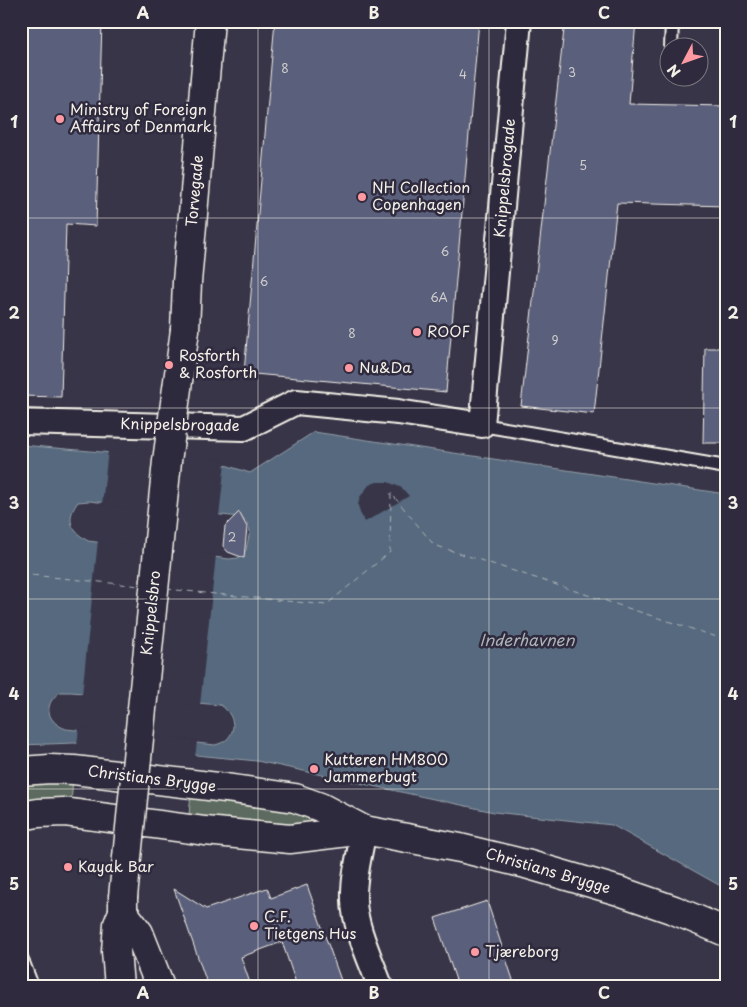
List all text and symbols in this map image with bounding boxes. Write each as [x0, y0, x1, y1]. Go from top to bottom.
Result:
text: A [137, 0, 150, 24]
text: B [369, 0, 380, 24]
text: C [598, 0, 610, 24]
north arrow [660, 38, 710, 88]
house number: 8 [281, 59, 289, 77]
text: N [662, 60, 685, 82]
house number: 3 [568, 63, 576, 81]
house number: 4 [459, 65, 467, 83]
place label: Ministry of Foreign Affairs of Denmark [70, 97, 212, 137]
text: 1 [10, 109, 18, 133]
text: 1 [729, 109, 737, 133]
marker: Ministry of Foreign Affairs of Denmark [54, 113, 66, 125]
street label: Knippelsbrogade [487, 117, 520, 238]
street label: Torvegade [179, 154, 208, 228]
house number: 5 [579, 156, 587, 174]
place label: NH Collection Copenhagen [372, 175, 470, 215]
marker: NH Collection Copenhagen [356, 191, 368, 203]
house number: 6 [441, 242, 449, 260]
house number: 6 [260, 272, 268, 290]
house number: 6A [430, 288, 448, 306]
text: 2 [8, 300, 20, 324]
text: 2 [727, 300, 739, 324]
place label: ROOF [427, 319, 471, 342]
house number: 8 [348, 324, 356, 342]
marker: ROOF [411, 326, 423, 338]
house number: 9 [551, 331, 559, 349]
place label: Rosforth & Rosforth [179, 343, 257, 383]
place label: Nu&Da [359, 355, 412, 378]
marker: Rosforth & Rosforth [163, 359, 175, 371]
marker: Nu&Da [343, 362, 355, 374]
street label: Knippelsbrogade [120, 411, 240, 436]
text: 3 [9, 490, 19, 514]
text: 3 [728, 490, 738, 514]
house number: 2 [228, 528, 236, 546]
street label: Knippelsbro [134, 569, 165, 656]
water label: Inderhavnen [479, 627, 576, 651]
text: 4 [9, 681, 20, 705]
text: 4 [728, 681, 739, 705]
place label: Kutteren HM800 Jammerbugt [324, 747, 448, 787]
street label: Christians Brygge [87, 758, 218, 797]
marker: Kutteren HM800 Jammerbugt [308, 763, 320, 775]
street label: Christians Brygge [483, 841, 614, 898]
place label: Kayak Bar [78, 854, 154, 877]
marker: Kayak Bar [62, 861, 74, 873]
text: 5 [9, 871, 19, 895]
text: 5 [728, 871, 738, 895]
place label: C.F. Tietgens Hus [264, 904, 356, 944]
marker: C.F. Tietgens Hus [248, 920, 260, 932]
place label: Tjæreborg [485, 939, 559, 962]
marker: Tjæreborg [469, 946, 481, 958]
text: A [137, 980, 150, 1004]
text: B [369, 980, 380, 1004]
text: C [598, 980, 610, 1004]

